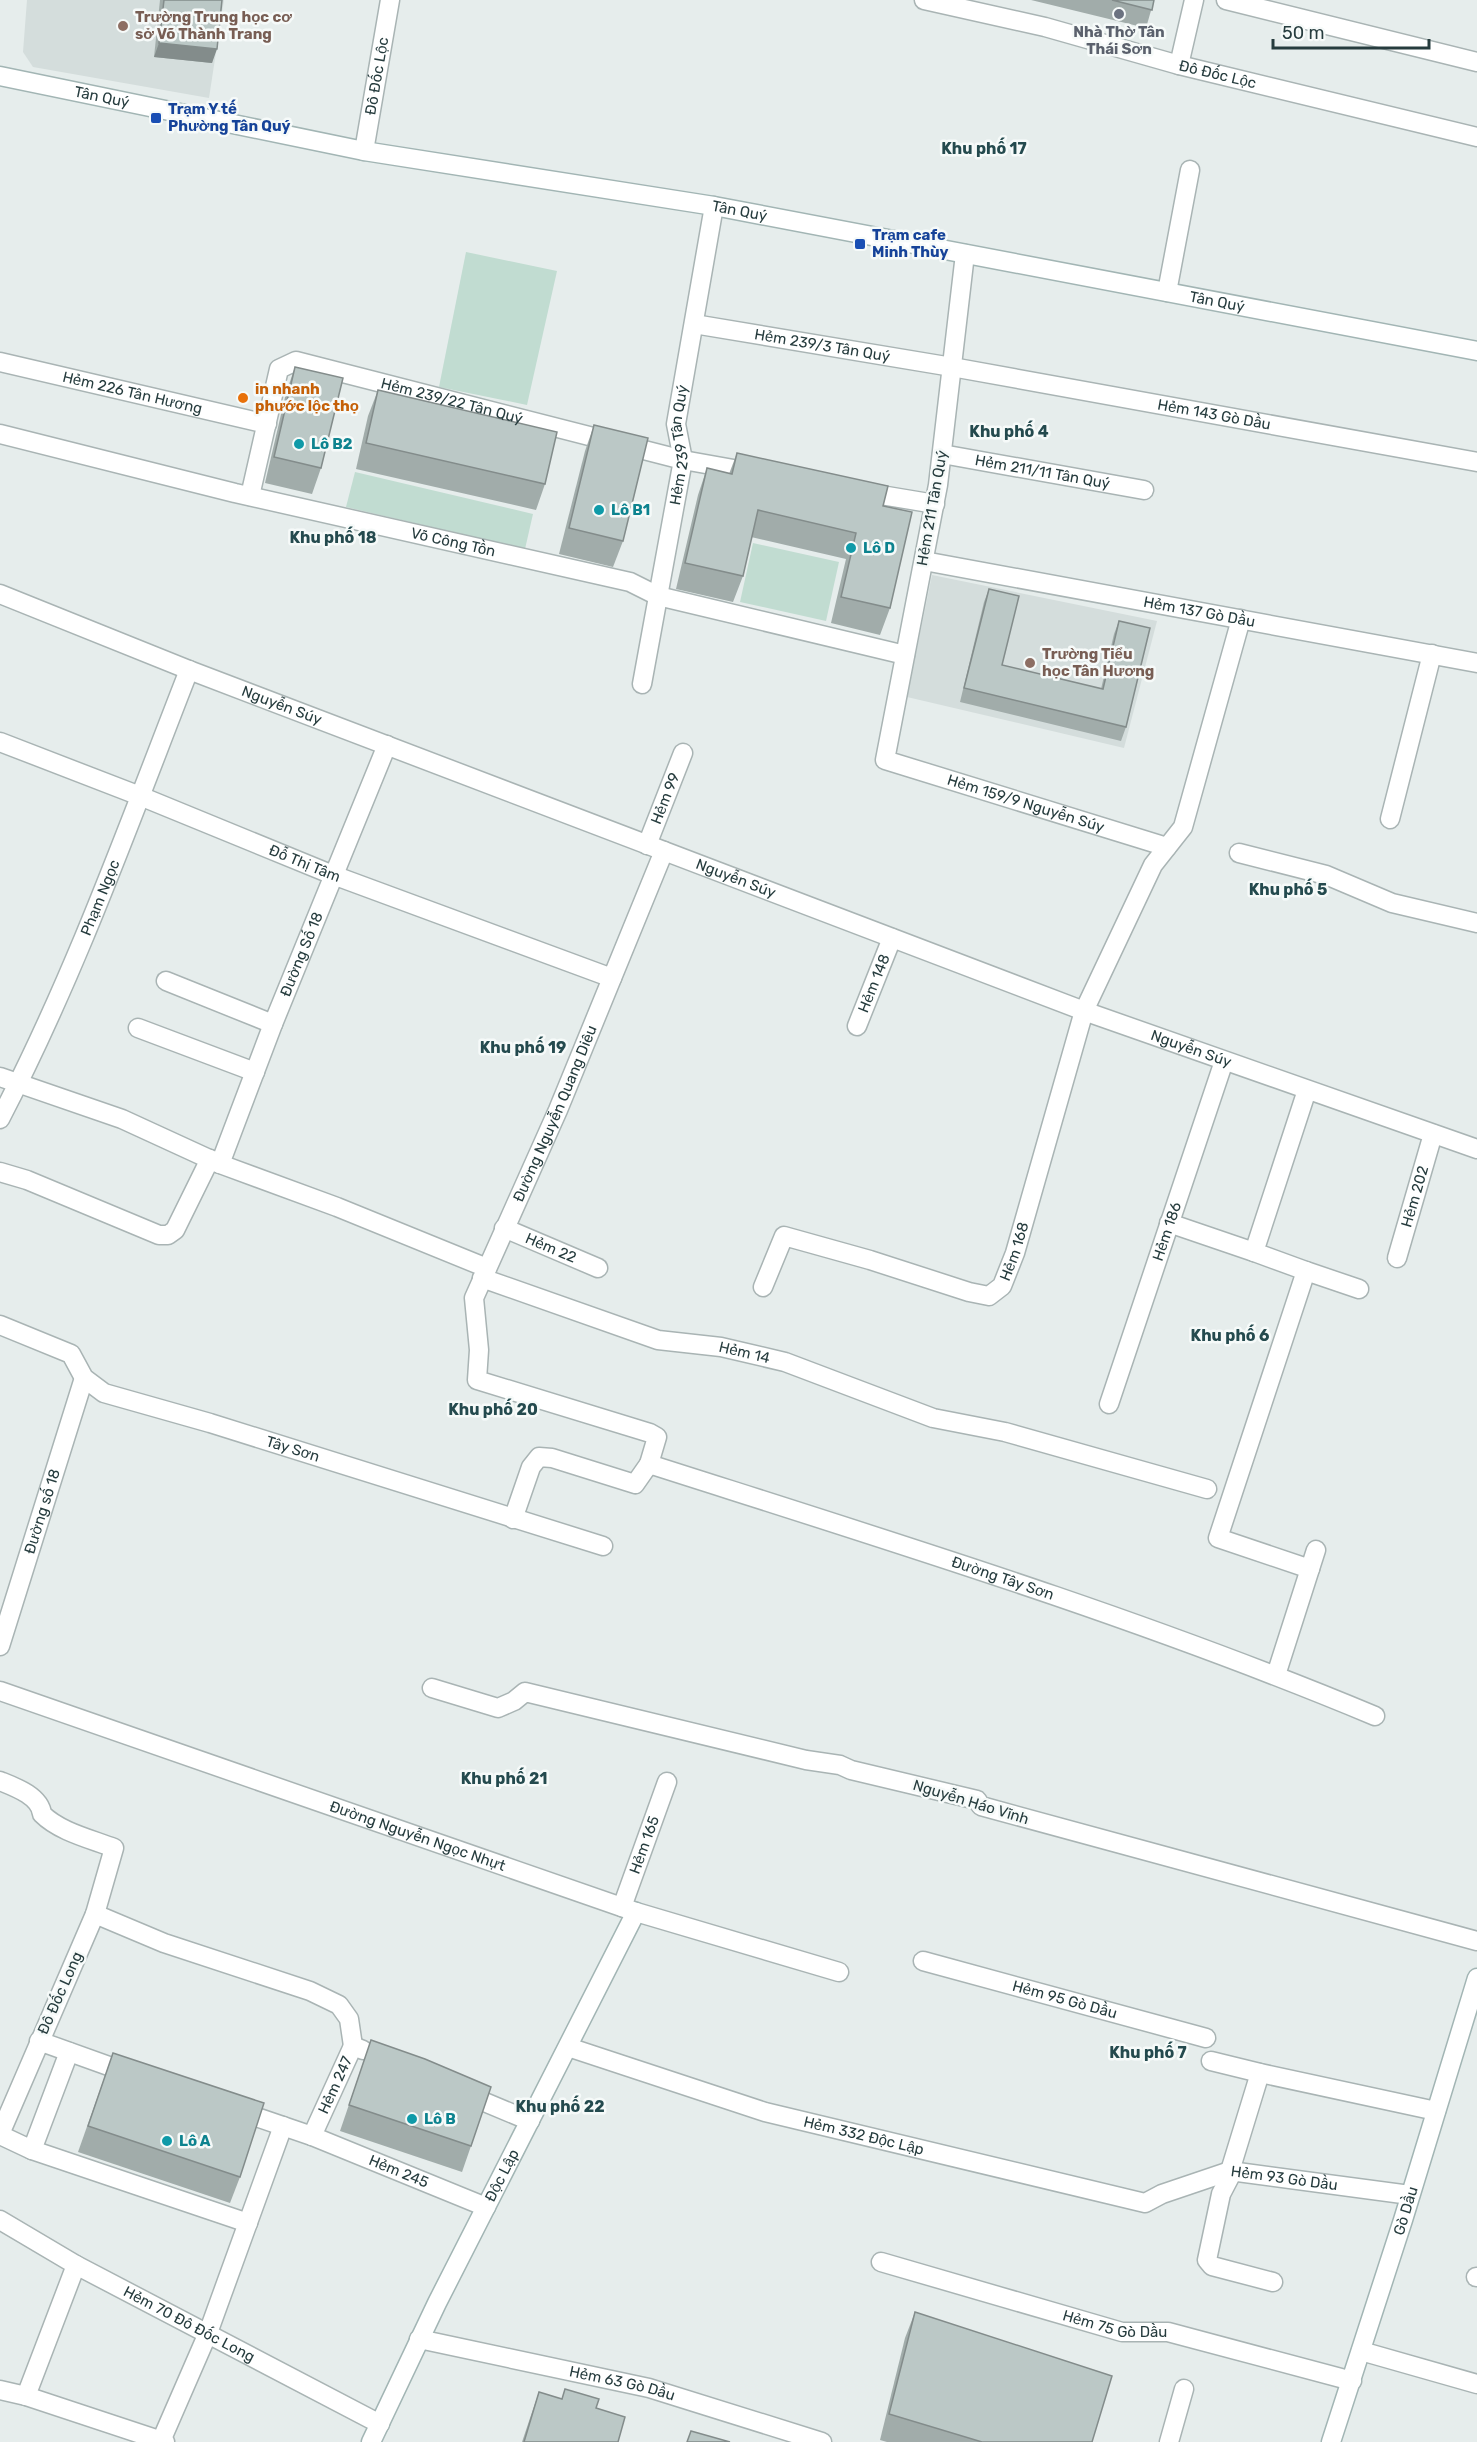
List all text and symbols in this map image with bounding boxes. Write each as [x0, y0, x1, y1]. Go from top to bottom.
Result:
marker: Nhà Thờ Tân Thái Sơn [1112, 7, 1126, 21]
place label: Trường Trung học cơ sở Võ Thành Trang [135, 8, 292, 43]
scale bar [1273, 12, 1429, 50]
marker: Trường Trung học cơ sở Võ Thành Trang [116, 19, 130, 33]
text: 50 m [1282, 22, 1325, 44]
place label: Nhà Thờ Tân Thái Sơn [1073, 23, 1165, 58]
street label: Đô Đốc Lộc [361, 36, 392, 117]
street label: Đô Đốc Lộc [1177, 56, 1258, 92]
street label: Tân Quý [73, 83, 131, 111]
place label: Trạm Y tế Phường Tân Quý [168, 99, 291, 135]
marker: Trạm Y tế Phường Tân Quý [149, 111, 163, 125]
district label: Khu phố 17 [941, 137, 1027, 158]
street label: Tân Quý [710, 197, 769, 225]
place label: Trạm cafe Minh Thùy [872, 226, 949, 261]
marker: Trạm cafe Minh Thùy [853, 237, 867, 251]
street label: Tân Quý [1188, 288, 1246, 316]
street label: Hẻm 239/3 Tân Quý [753, 325, 891, 366]
street label: Hẻm 226 Tân Hương [61, 368, 204, 418]
street label: Hẻm 239/22 Tân Quý [379, 374, 525, 428]
place label: in nhanh phước lộc thọ [255, 380, 359, 415]
street label: Hẻm 239 Tân Quý [666, 383, 692, 507]
marker: in nhanh phước lộc thọ [236, 391, 250, 405]
street label: Hẻm 143 Gò Dầu [1156, 395, 1272, 434]
district label: Khu phố 4 [969, 420, 1049, 441]
place label: Lô B2 [311, 435, 353, 453]
marker: Lô B2 [292, 437, 306, 451]
street label: Hẻm 211 Tân Quý [913, 449, 951, 567]
street label: Hẻm 211/11 Tân Quý [973, 451, 1111, 493]
place label: Lô B1 [611, 501, 650, 519]
marker: Lô B1 [592, 503, 606, 517]
street label: Võ Công Tồn [409, 524, 497, 560]
district label: Khu phố 18 [289, 526, 377, 547]
place label: Lô D [863, 539, 895, 557]
marker: Lô D [844, 541, 858, 555]
street label: Hẻm 137 Gò Dầu [1142, 593, 1257, 631]
place label: Trường Tiểu học Tân Hương [1042, 645, 1154, 680]
marker: Trường Tiểu học Tân Hương [1023, 656, 1037, 670]
street label: Nguyễn Súy [239, 682, 324, 729]
street label: Hẻm 99 [647, 770, 683, 827]
street label: Hẻm 159/9 Nguyễn Súy [945, 771, 1107, 836]
street label: Đỗ Thị Tâm [266, 841, 343, 886]
street label: Nguyễn Súy [693, 855, 779, 902]
street label: Phạm Ngọc [77, 857, 124, 938]
district label: Khu phố 5 [1249, 878, 1327, 899]
street label: Đường Số 18 [276, 909, 327, 999]
street label: Hẻm 148 [854, 951, 894, 1015]
street label: Đường Nguyễn Quang Diêu [509, 1023, 601, 1205]
street label: Nguyễn Súy [1148, 1026, 1234, 1071]
district label: Khu phố 19 [480, 1036, 566, 1057]
street label: Hẻm 202 [1397, 1163, 1432, 1229]
street label: Hẻm 186 [1149, 1200, 1185, 1263]
street label: Hẻm 168 [996, 1220, 1032, 1284]
street label: Hẻm 22 [523, 1229, 579, 1267]
district label: Khu phố 6 [1191, 1324, 1269, 1345]
street label: Hẻm 14 [717, 1338, 772, 1367]
district label: Khu phố 20 [448, 1398, 538, 1419]
street label: Tây Sơn [264, 1432, 322, 1466]
street label: Đường số 18 [20, 1467, 64, 1556]
street label: Đường Tây Sơn [949, 1553, 1056, 1604]
district label: Khu phố 21 [461, 1767, 547, 1788]
street label: Nguyễn Háo Vĩnh [911, 1776, 1031, 1828]
street label: Đường Nguyễn Ngọc Nhựt [327, 1797, 508, 1875]
street label: Hẻm 165 [626, 1813, 663, 1876]
street label: Đô Đốc Long [34, 1949, 86, 2037]
street label: Hẻm 95 Gò Dầu [1010, 1977, 1119, 2022]
district label: Khu phố 7 [1109, 2041, 1187, 2062]
street label: Hẻm 247 [314, 2053, 356, 2117]
district label: Khu phố 22 [515, 2095, 605, 2116]
place label: Lô B [424, 2110, 456, 2128]
marker: Lô B [405, 2112, 419, 2126]
street label: Hẻm 332 Độc Lập [802, 2113, 926, 2159]
place label: Lô A [179, 2132, 211, 2150]
marker: Lô A [160, 2134, 174, 2148]
street label: Độc Lập [481, 2146, 523, 2205]
street label: Hẻm 245 [366, 2151, 431, 2192]
street label: Hẻm 93 Gò Dầu [1230, 2162, 1339, 2194]
street label: Gò Dầu [1390, 2184, 1422, 2237]
street label: Hẻm 70 Đô Đốc Long [120, 2282, 258, 2366]
street label: Hẻm 75 Gò Dầu [1061, 2306, 1167, 2341]
street label: Hẻm 63 Gò Dầu [568, 2362, 677, 2405]

